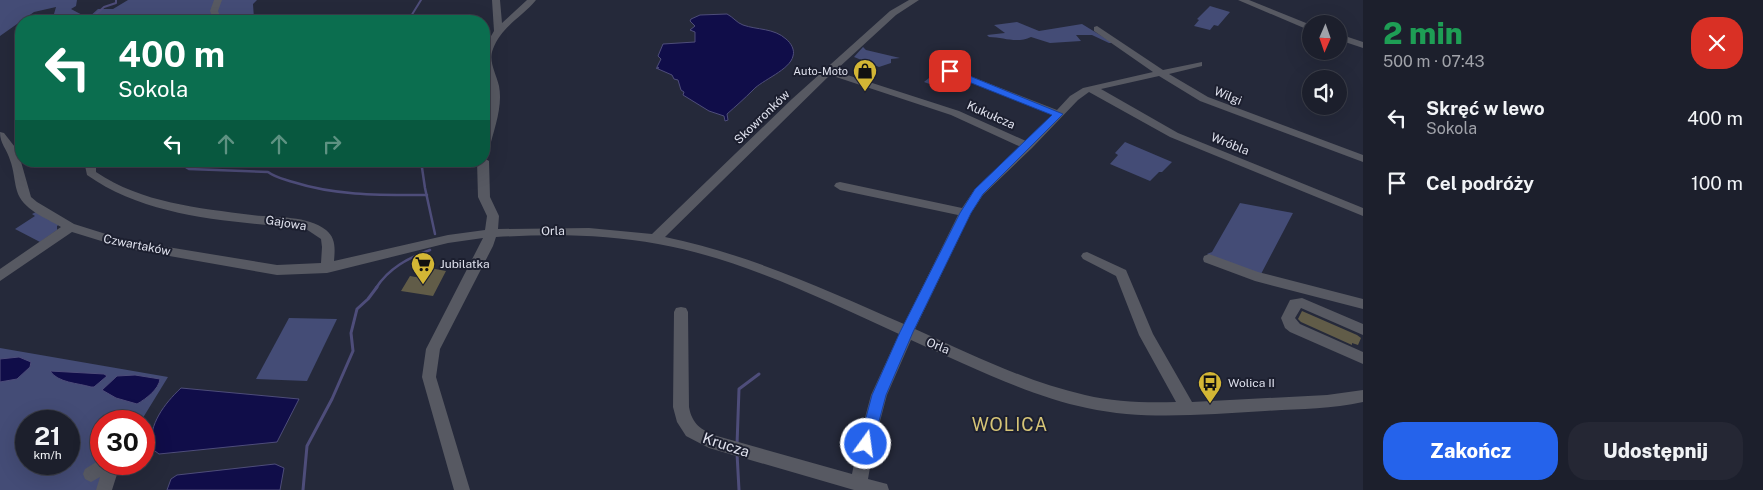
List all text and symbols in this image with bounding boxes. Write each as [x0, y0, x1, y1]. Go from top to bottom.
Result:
north arrow [1302, 15, 1348, 60]
map controls [1302, 15, 1347, 115]
text: 2 min [1383, 15, 1463, 51]
button: close [1691, 17, 1743, 69]
text: 400 m [118, 34, 225, 75]
icon: left [35, 35, 100, 100]
pin [929, 50, 971, 92]
text: 500 m · 07:43 [1383, 52, 1485, 71]
icon: arrive [936, 57, 964, 85]
shop icon: Auto-Moto [852, 58, 878, 92]
place label: Auto-Moto [793, 65, 848, 77]
button: sound [1302, 70, 1347, 115]
text: Sokola [118, 76, 188, 102]
street label: Wilgi [1212, 84, 1244, 108]
street label: Skowronków [731, 87, 793, 147]
text: Skręć w lewo [1426, 97, 1545, 119]
street label: Kukułcza [965, 98, 1017, 132]
icon: left [1383, 104, 1411, 132]
text: 400 m [1687, 107, 1743, 129]
text: Sokola [1426, 119, 1477, 138]
icon: left [159, 130, 187, 158]
icon: ahead [212, 130, 240, 158]
icon: ahead [265, 130, 293, 158]
icon: right [318, 130, 346, 158]
street label: Wróbla [1209, 130, 1251, 158]
icon: arrive [1383, 169, 1411, 197]
text: Cel podróży [1426, 172, 1534, 194]
text: 100 m [1691, 172, 1743, 194]
street label: Gajowa [265, 213, 307, 233]
street label: Orla [541, 224, 565, 238]
street label: Czwartaków [102, 232, 172, 258]
supermarket icon: Jubilatka [410, 251, 436, 285]
place label: Jubilatka [440, 257, 490, 271]
street label: Orla [924, 335, 952, 357]
bus stop icon: Wolica II [1197, 370, 1223, 404]
place label: Wolica II [1228, 376, 1275, 390]
speed limit sign: 30 [90, 410, 155, 475]
district label: WOLICA [972, 414, 1048, 435]
position arrow [839, 417, 891, 469]
text: 21 [34, 421, 61, 451]
button: Zakończ [1383, 422, 1558, 480]
button: Udostępnij [1568, 422, 1743, 480]
street label: Krucza [701, 429, 752, 460]
text: km/h [33, 448, 62, 462]

